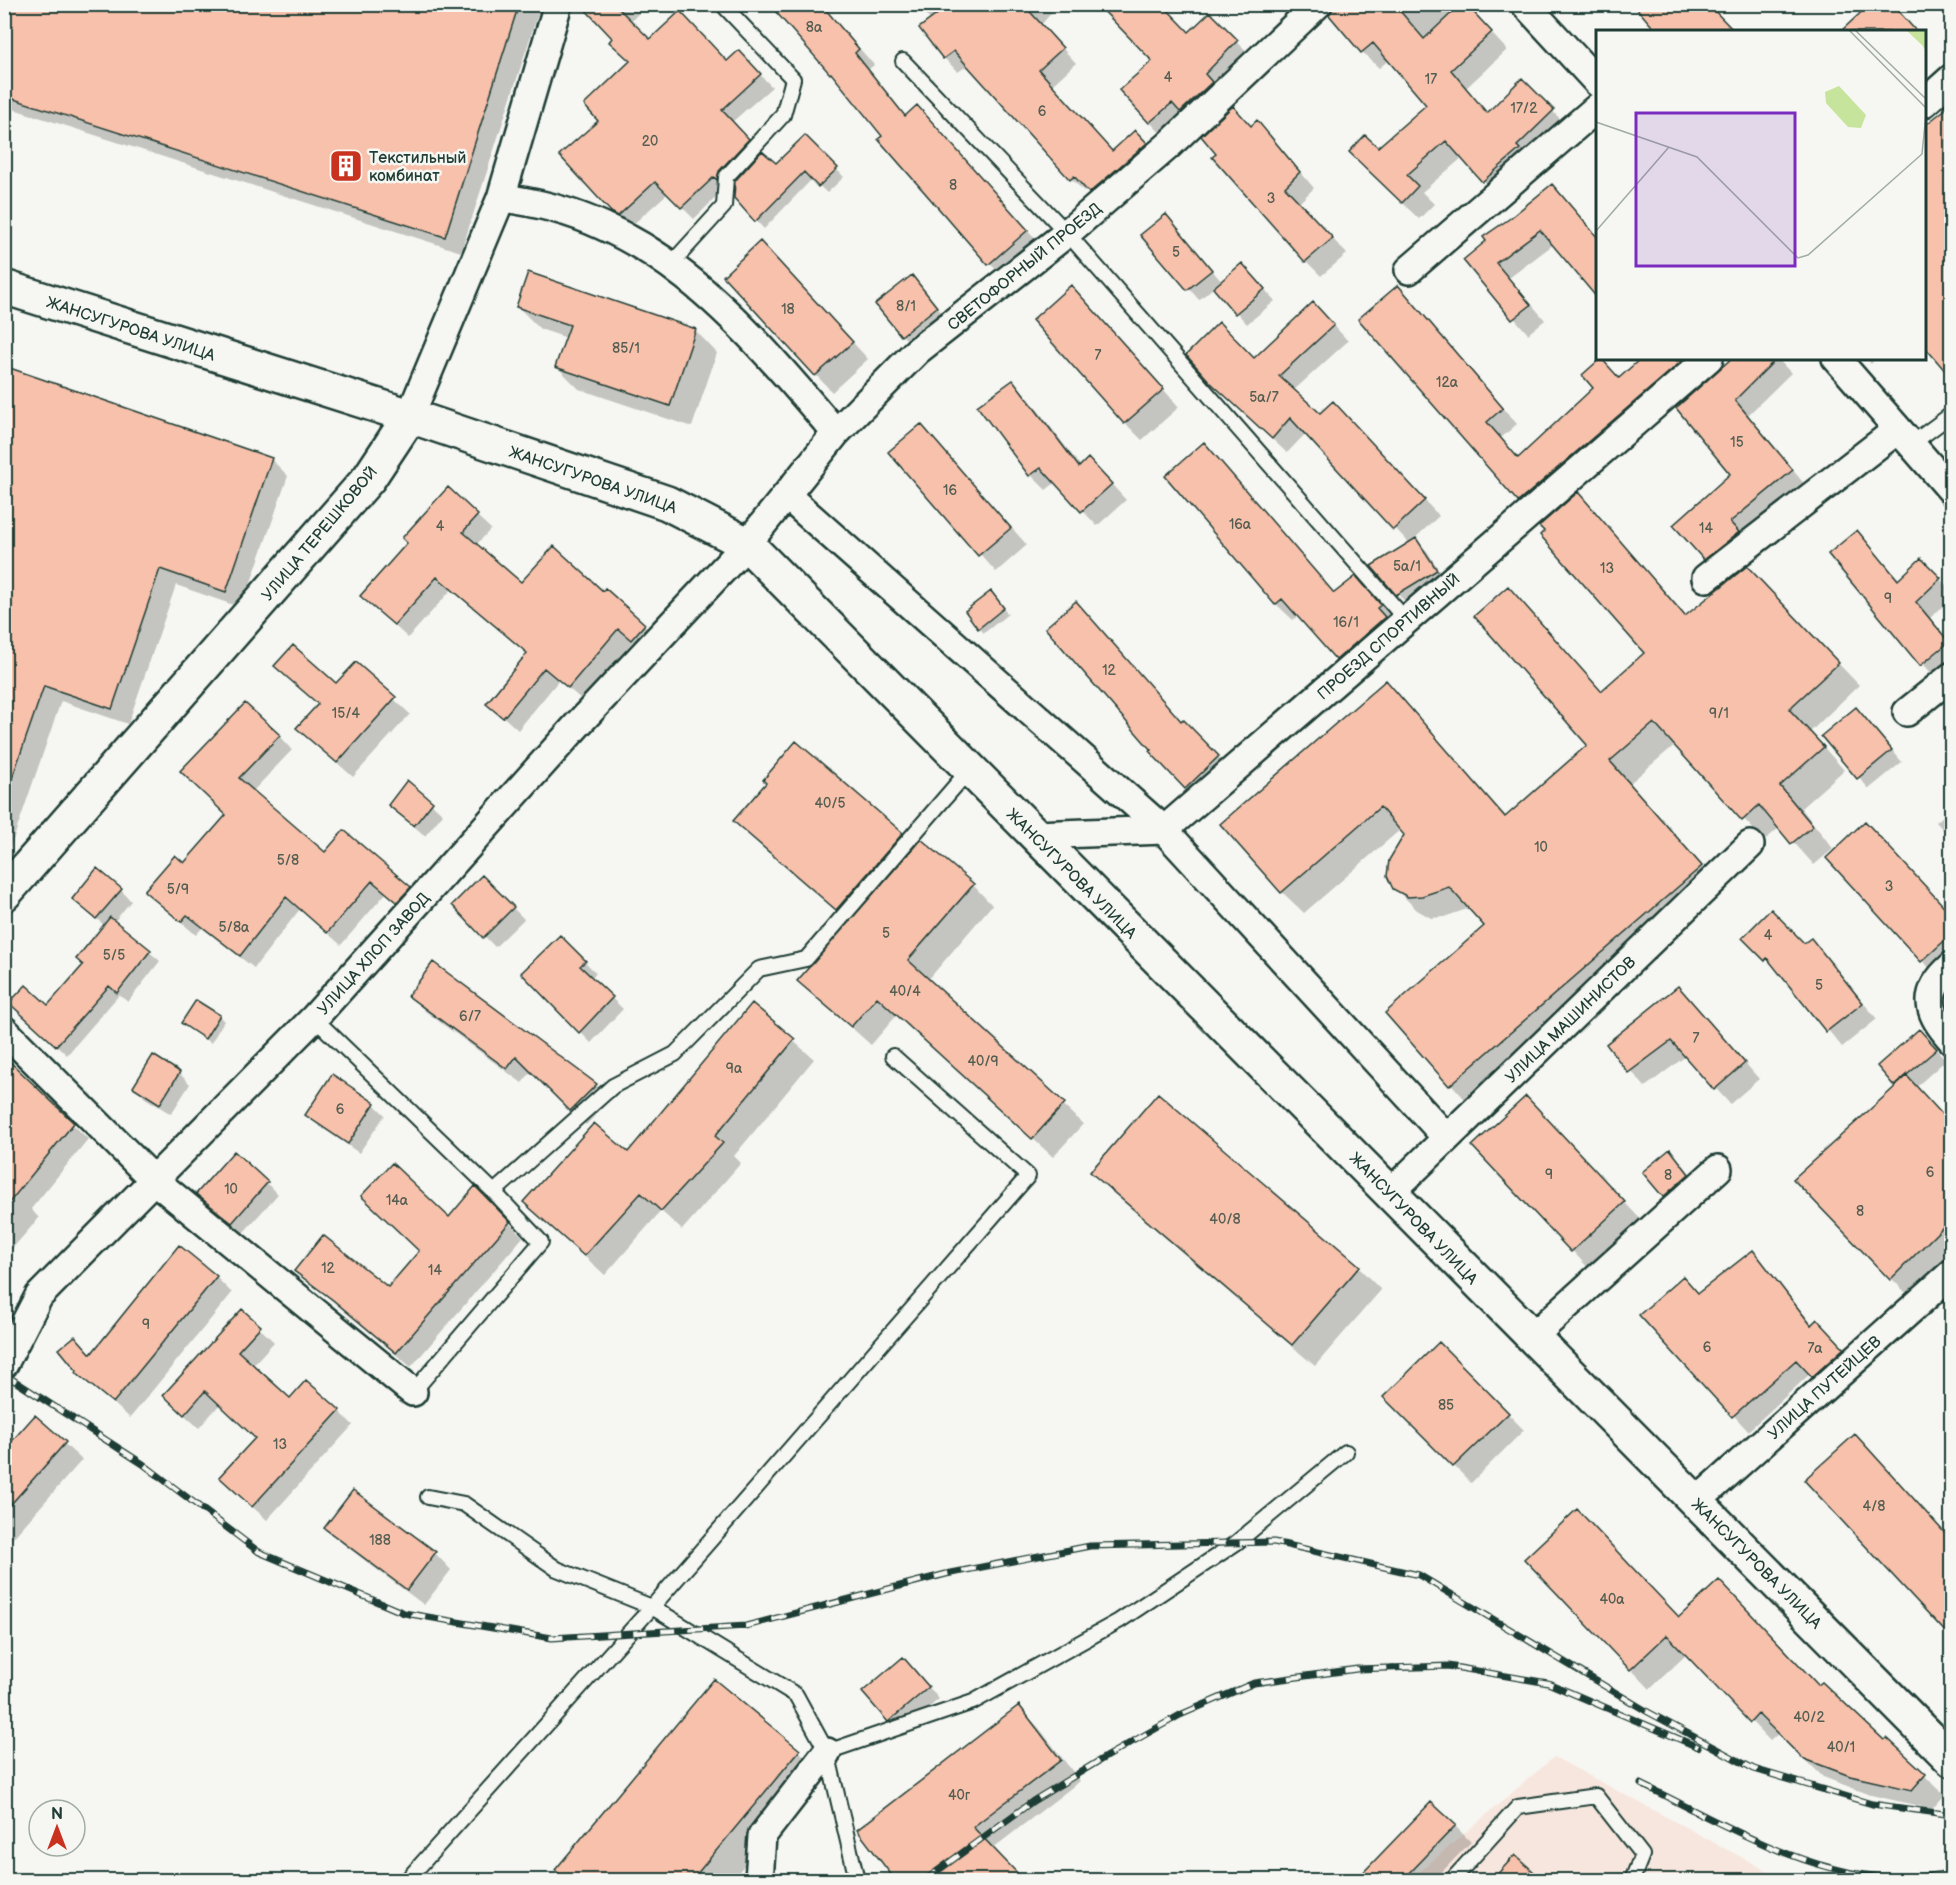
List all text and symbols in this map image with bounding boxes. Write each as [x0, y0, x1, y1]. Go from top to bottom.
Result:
house number: 8а [806, 19, 823, 36]
inset map [1596, 30, 1926, 360]
house number: 4 [1164, 69, 1173, 86]
house number: 17 [1425, 71, 1437, 88]
house number: 17/2 [1511, 100, 1538, 117]
house number: 6 [1038, 103, 1047, 120]
house number: 20 [642, 133, 658, 150]
building icon: Текстильный комбинат [328, 148, 364, 184]
place label: Текстильный комбинат [369, 149, 466, 186]
house number: 8 [949, 177, 957, 194]
house number: 3 [1267, 190, 1275, 207]
street label: СВЕТОФОРНЫЙ ПРОЕЗД [944, 199, 1106, 335]
house number: 5 [1172, 244, 1180, 261]
street label: ЖАНСУГУРОВА УЛИЦА [44, 293, 218, 366]
house number: 8/1 [896, 298, 916, 315]
house number: 18 [781, 301, 795, 318]
house number: 85/1 [612, 340, 640, 357]
house number: 7 [1095, 347, 1102, 364]
house number: 12а [1436, 374, 1459, 391]
house number: 5а/7 [1249, 389, 1279, 406]
house number: 15 [1730, 434, 1744, 451]
street label: ЖАНСУГУРОВА УЛИЦА [506, 443, 679, 518]
street label: УЛИЦА ТЕРЕШКОВОЙ [258, 463, 382, 605]
house number: 16 [943, 482, 957, 499]
house number: 16а [1229, 516, 1252, 533]
house number: 4 [436, 518, 445, 535]
house number: 14 [1699, 520, 1713, 537]
house number: 5а/1 [1393, 558, 1421, 575]
house number: 13 [1600, 560, 1614, 577]
street label: ПРОЕЗД СПОРТИВНЫЙ [1314, 570, 1464, 704]
house number: 9 [1884, 590, 1892, 607]
house number: 16/1 [1333, 614, 1359, 631]
house number: 12 [1102, 662, 1117, 679]
house number: 15/4 [332, 705, 361, 722]
house number: 9/1 [1709, 705, 1729, 722]
house number: 40/5 [814, 795, 846, 812]
street label: ЖАНСУГУРОВА УЛИЦА [1002, 805, 1140, 943]
house number: 10 [1534, 839, 1548, 856]
house number: 5/8 [277, 852, 299, 869]
house number: 3 [1885, 878, 1893, 895]
house number: 5/9 [167, 881, 189, 898]
street label: УЛИЦА ХЛОП ЗАВОД [314, 889, 434, 1019]
house number: 5/8а [219, 919, 250, 936]
house number: 5 [882, 925, 890, 942]
house number: 4 [1764, 927, 1773, 944]
house number: 5/5 [103, 947, 125, 964]
street label: УЛИЦА МАШИНИСТОВ [1502, 953, 1640, 1087]
house number: 5 [1815, 977, 1823, 994]
house number: 40/4 [889, 983, 921, 1000]
house number: 6/7 [459, 1008, 481, 1025]
house number: 7 [1693, 1030, 1700, 1047]
house number: 40/9 [967, 1053, 999, 1070]
house number: 9а [726, 1060, 743, 1077]
house number: 6 [336, 1101, 345, 1118]
street label: ЖАНСУГУРОВА УЛИЦА [1345, 1149, 1481, 1289]
house number: 6 [1926, 1164, 1935, 1181]
house number: 9 [1545, 1166, 1553, 1183]
house number: 8 [1664, 1167, 1672, 1184]
house number: 10 [224, 1181, 238, 1198]
house number: 14а [386, 1192, 409, 1209]
house number: 8 [1856, 1203, 1864, 1220]
house number: 40/8 [1209, 1211, 1241, 1228]
house number: 12 [321, 1260, 336, 1277]
house number: 14 [428, 1262, 442, 1279]
house number: 9 [142, 1316, 150, 1333]
street label: УЛИЦА ПУТЕЙЦЕВ [1765, 1332, 1885, 1444]
house number: 6 [1703, 1339, 1712, 1356]
house number: 7а [1807, 1340, 1823, 1357]
house number: 85 [1438, 1397, 1454, 1414]
house number: 13 [273, 1436, 287, 1453]
street label: ЖАНСУГУРОВА УЛИЦА [1687, 1495, 1825, 1633]
house number: 4/8 [1862, 1498, 1886, 1515]
house number: 188 [369, 1532, 391, 1549]
house number: 40а [1599, 1591, 1625, 1608]
house number: 40/2 [1793, 1709, 1825, 1726]
house number: 40/1 [1827, 1739, 1855, 1756]
house number: 40г [948, 1787, 971, 1804]
north arrow [27, 1798, 87, 1858]
text: N [51, 1805, 63, 1824]

